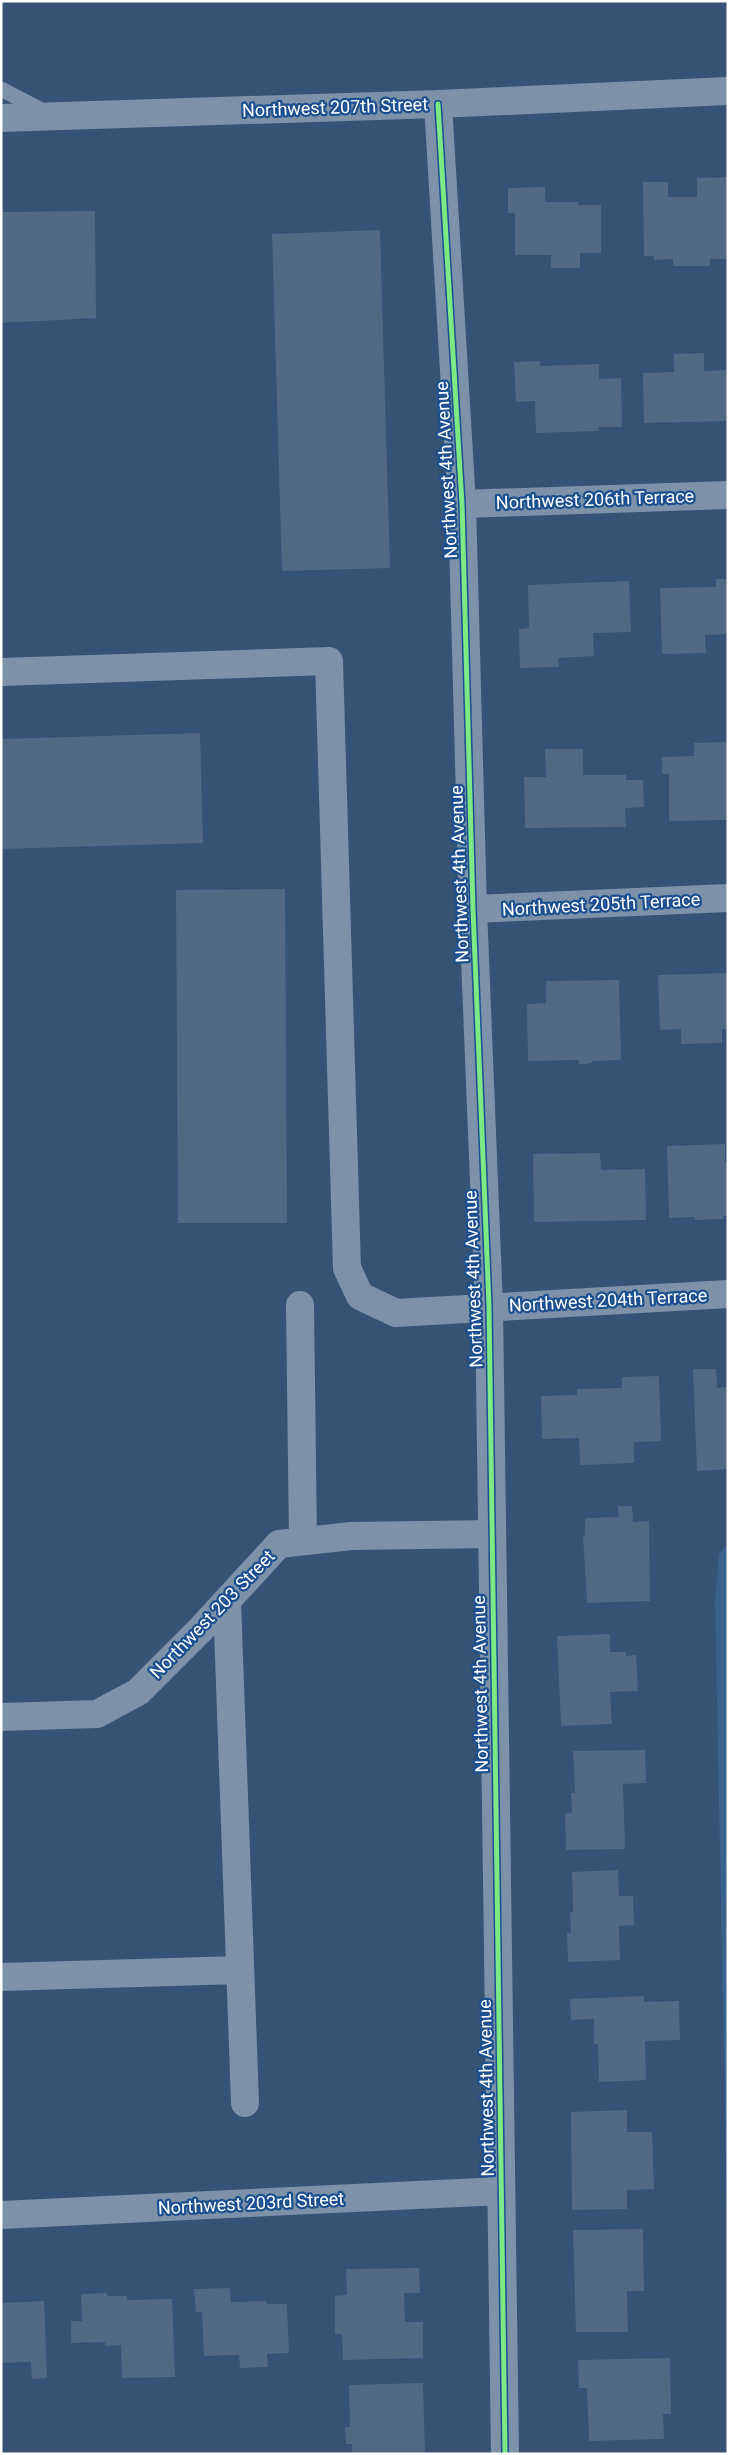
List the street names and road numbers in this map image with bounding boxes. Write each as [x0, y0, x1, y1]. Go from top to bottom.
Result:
street label: Northwest 207th Street [242, 93, 429, 121]
street label: Northwest 4th Avenue [431, 381, 461, 559]
street label: Northwest 206th Terrace [495, 485, 695, 513]
street label: Northwest 4th Avenue [445, 785, 473, 963]
street label: Northwest 205th Terrace [501, 888, 701, 920]
street label: Northwest 4th Avenue [459, 1190, 487, 1368]
street label: Northwest 204th Terrace [508, 1284, 708, 1316]
street label: Northwest 203 Street [145, 1545, 279, 1683]
street label: Northwest 4th Avenue [468, 1595, 492, 1773]
street label: Northwest 4th Avenue [474, 1999, 498, 2177]
street label: Northwest 203rd Street [157, 2188, 345, 2218]

